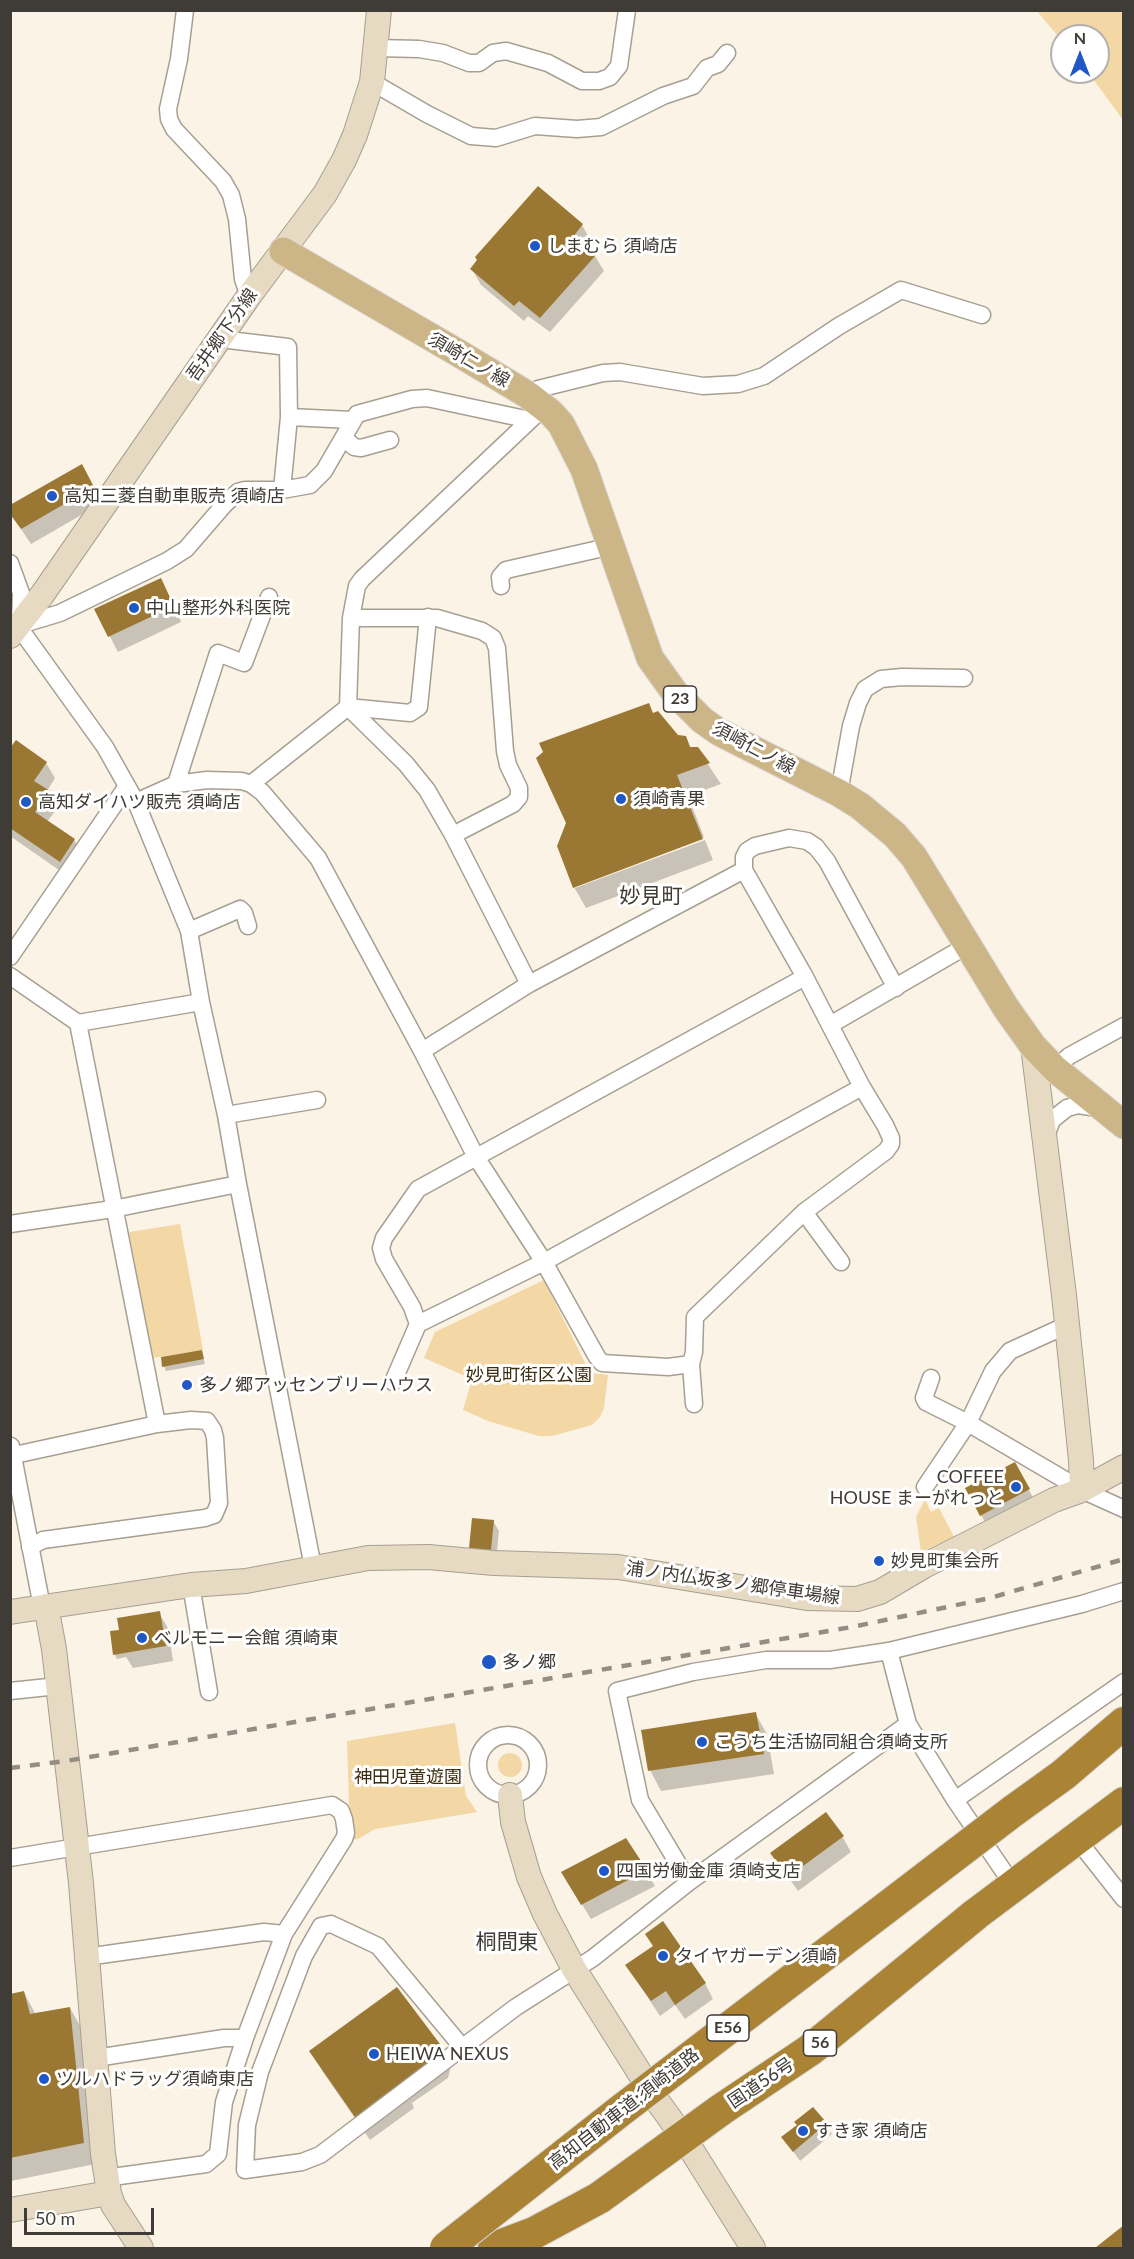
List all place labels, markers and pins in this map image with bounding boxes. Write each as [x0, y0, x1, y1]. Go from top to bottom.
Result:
place label: しまむら 須崎店 [547, 235, 678, 257]
marker: しまむら 須崎店 [528, 239, 542, 253]
place label: 高知三菱自動車販売 須崎店 [64, 485, 285, 507]
marker: 高知三菱自動車販売 須崎店 [45, 489, 59, 503]
place label: 中山整形外科医院 [146, 597, 290, 619]
marker: 中山整形外科医院 [127, 601, 141, 615]
place label: 須崎青果 [633, 788, 705, 810]
place label: 高知ダイハツ販売 須崎店 [38, 791, 241, 813]
marker: 須崎青果 [614, 792, 628, 806]
marker: 高知ダイハツ販売 須崎店 [19, 795, 33, 809]
place label: 多ノ郷アッセンブリーハウス [199, 1374, 433, 1396]
marker: 多ノ郷アッセンブリーハウス [180, 1378, 194, 1392]
place label: COFFEE HOUSE まーがれっと [830, 1466, 1004, 1508]
marker: COFFEE HOUSE まーがれっと [1009, 1480, 1023, 1494]
place label: 妙見町集会所 [891, 1550, 999, 1572]
marker: 妙見町集会所 [872, 1554, 886, 1568]
place label: ベルモニー会館 須崎東 [154, 1627, 339, 1649]
marker: ベルモニー会館 須崎東 [135, 1631, 149, 1645]
place label: 多ノ郷 [502, 1651, 556, 1673]
marker: 多ノ郷 [480, 1653, 498, 1671]
place label: こうち生活協同組合須崎支所 [714, 1731, 948, 1753]
marker: こうち生活協同組合須崎支所 [695, 1735, 709, 1749]
place label: 四国労働金庫 須崎支店 [616, 1860, 801, 1882]
marker: 四国労働金庫 須崎支店 [597, 1864, 611, 1878]
place label: タイヤガーデン須崎 [675, 1945, 837, 1967]
marker: タイヤガーデン須崎 [656, 1949, 670, 1963]
place label: HEIWA NEXUS [386, 2043, 509, 2065]
marker: HEIWA NEXUS [367, 2047, 381, 2061]
place label: ツルハドラッグ須崎東店 [56, 2068, 254, 2090]
marker: ツルハドラッグ須崎東店 [37, 2072, 51, 2086]
place label: すき家 須崎店 [815, 2120, 928, 2142]
marker: すき家 須崎店 [796, 2124, 810, 2138]

